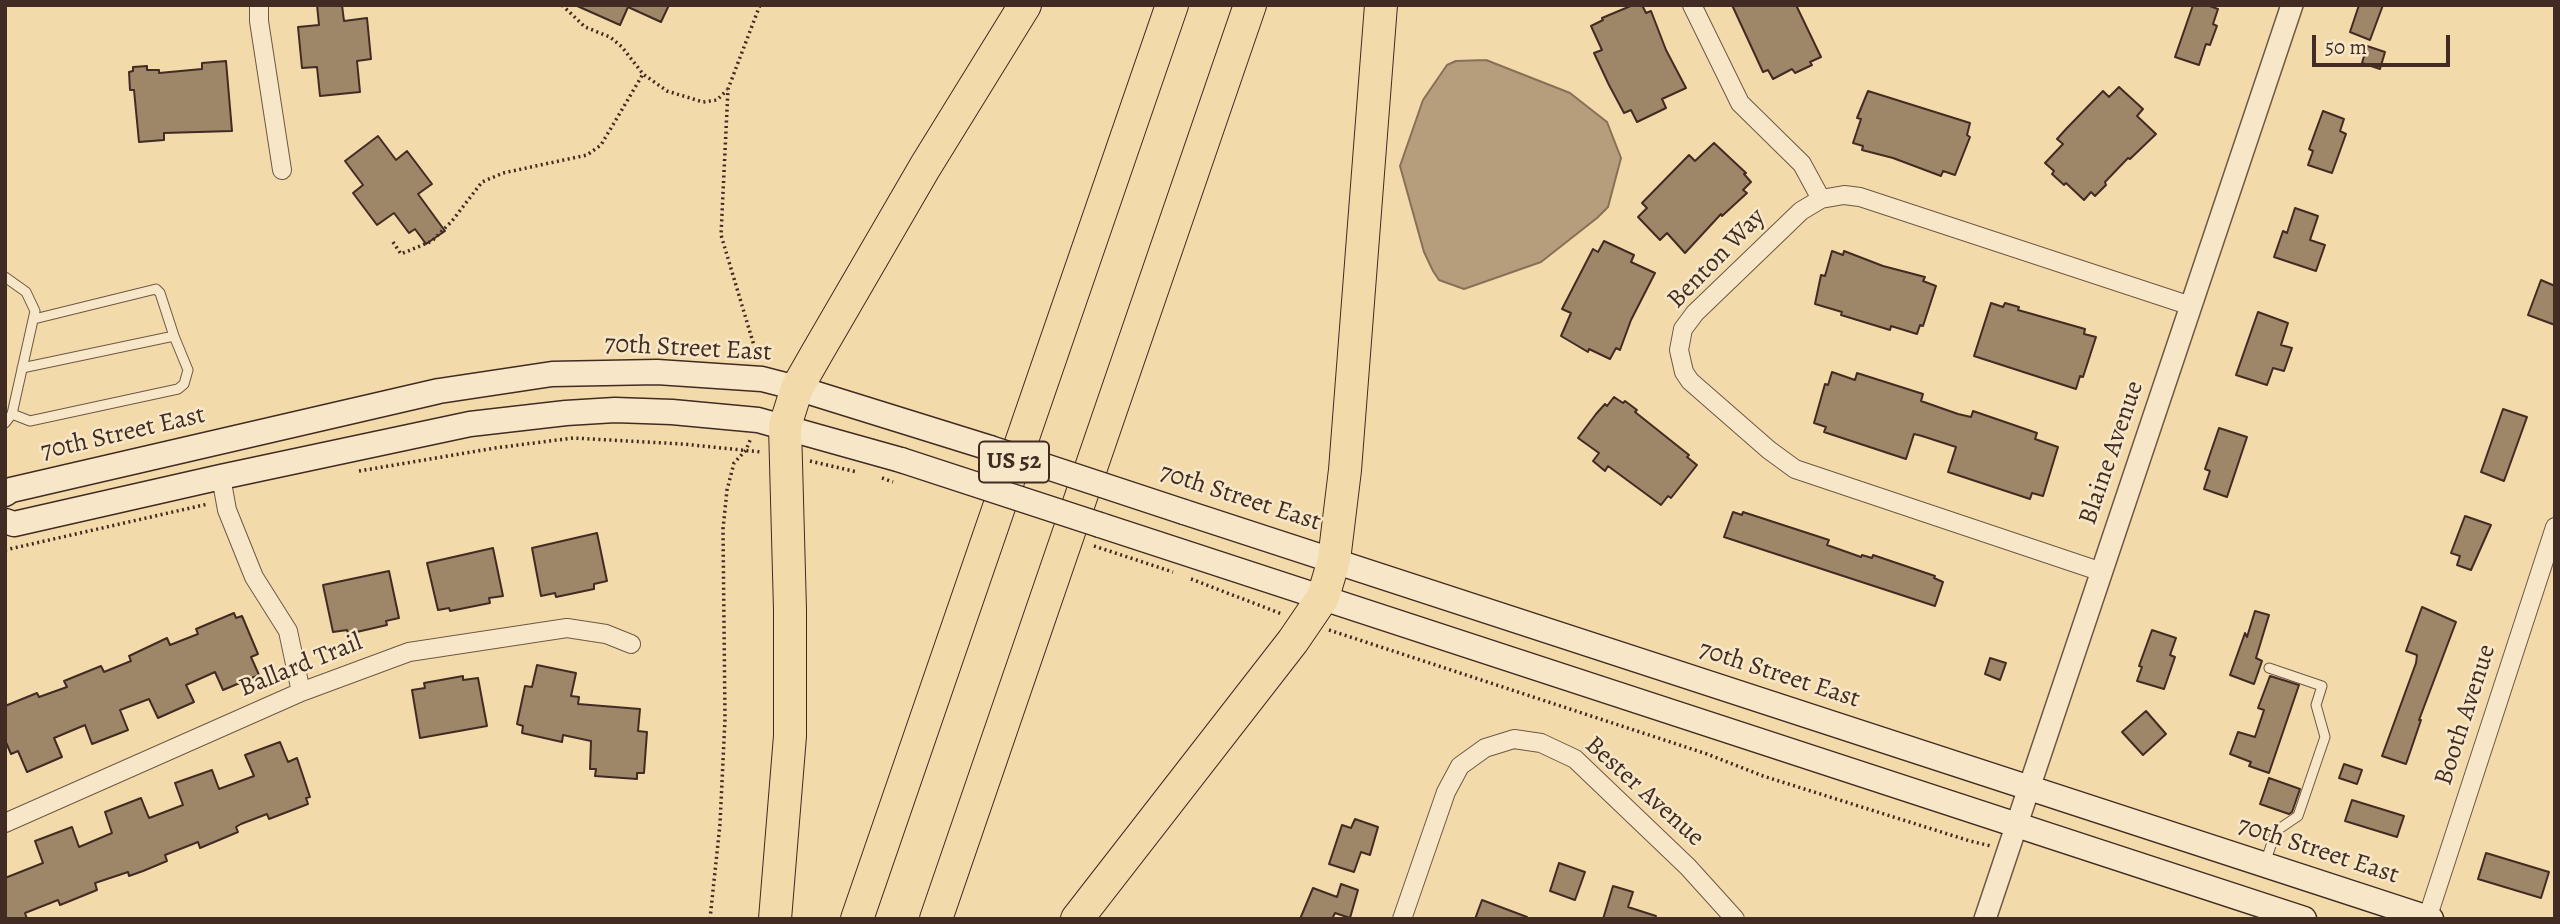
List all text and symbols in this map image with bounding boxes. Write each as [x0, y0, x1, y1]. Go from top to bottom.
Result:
scale bar [2315, 21, 2453, 65]
text: 50 m [2325, 33, 2367, 61]
street label: Benton Way [1662, 202, 1772, 316]
street label: 70th Street East [604, 329, 772, 369]
street label: Blaine Avenue [2073, 377, 2151, 529]
street label: 70th Street East [38, 400, 208, 468]
road number: US 52 [979, 442, 1049, 482]
street label: 70th Street East [1156, 457, 1324, 539]
street label: Ballard Trail [235, 627, 367, 705]
street label: 70th Street East [1695, 634, 1863, 716]
street label: Booth Avenue [2429, 641, 2503, 789]
street label: Bester Avenue [1578, 730, 1710, 854]
street label: 70th Street East [2234, 810, 2402, 892]

